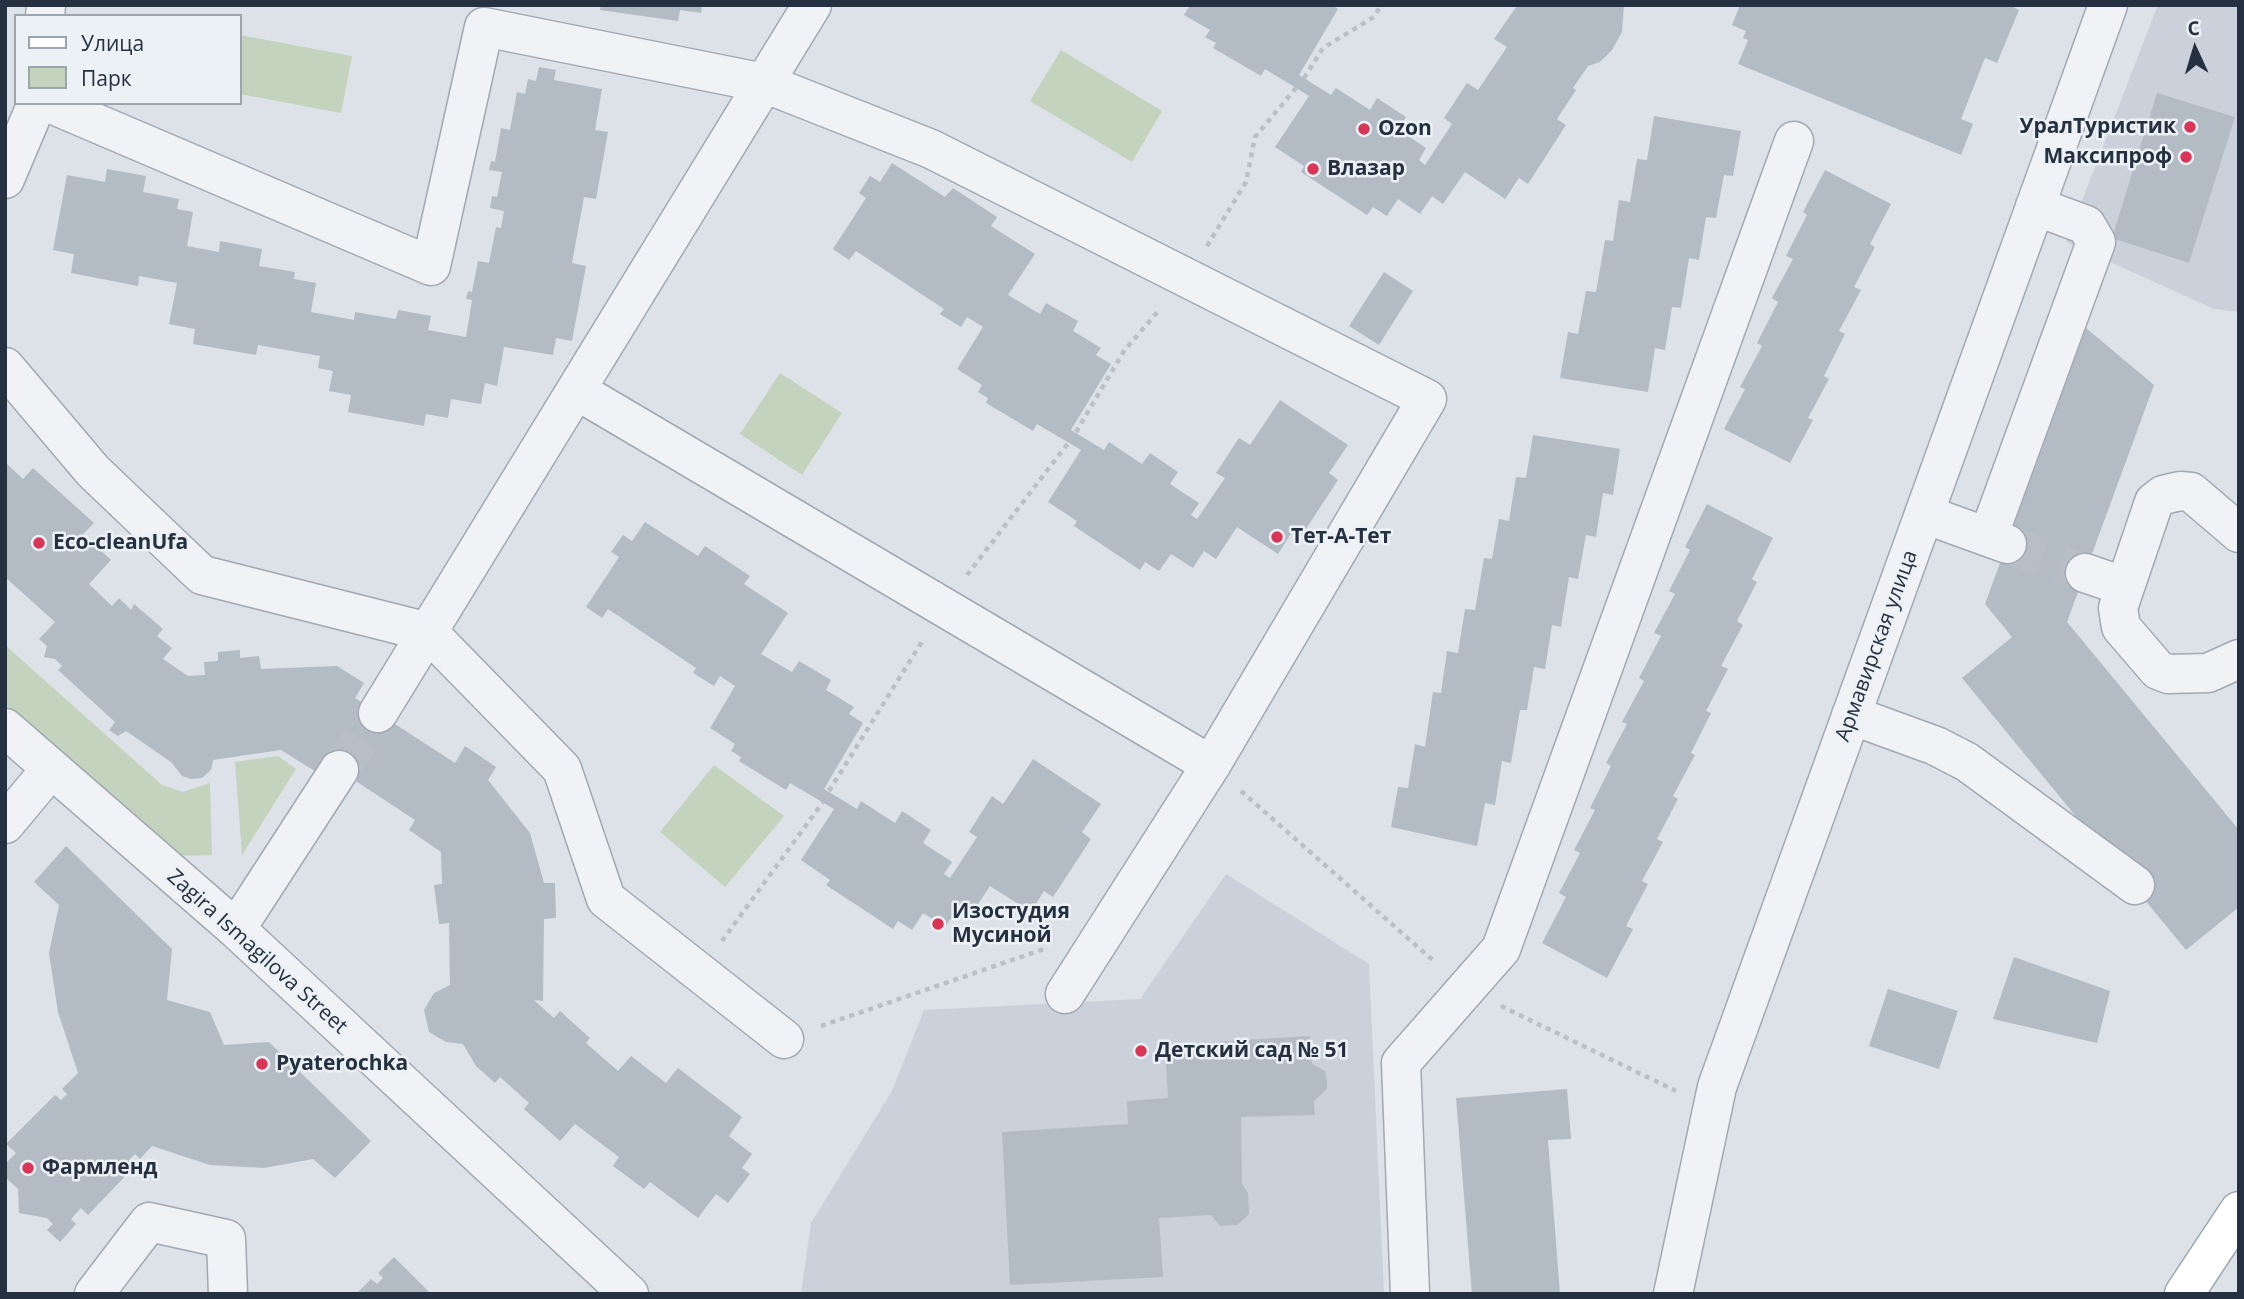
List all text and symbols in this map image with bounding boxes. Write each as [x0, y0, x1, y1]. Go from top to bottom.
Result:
legend [14, 14, 242, 105]
north arrow [2160, 14, 2230, 84]
text: С [2187, 15, 2200, 41]
text: Улица [81, 29, 144, 57]
text: Парк [81, 64, 132, 92]
place label: УралТуристик [2019, 114, 2176, 140]
place label: Ozon [1378, 116, 1432, 142]
marker: УралТуристик [2182, 119, 2198, 135]
marker: Ozon [1356, 121, 1372, 137]
place label: Максипроф [2044, 144, 2172, 170]
marker: Максипроф [2178, 149, 2194, 165]
place label: Влазар [1327, 156, 1405, 182]
marker: Влазар [1305, 161, 1321, 177]
place label: Тет-А-Тет [1291, 524, 1391, 550]
marker: Тет-А-Тет [1269, 529, 1285, 545]
place label: Eco-cleanUfa [53, 530, 188, 556]
marker: Eco-cleanUfa [31, 535, 47, 551]
street label: Армавирская улица [1831, 547, 1923, 745]
street label: Zagira Ismagilova Street [162, 864, 352, 1040]
place label: Изостудия Мусиной [952, 899, 1070, 949]
marker: Изостудия Мусиной [930, 916, 946, 932]
place label: Детский сад № 51 [1155, 1038, 1349, 1064]
marker: Детский сад № 51 [1133, 1043, 1149, 1059]
place label: Pyaterochka [276, 1051, 408, 1077]
marker: Pyaterochka [254, 1056, 270, 1072]
place label: Фармленд [42, 1155, 158, 1181]
marker: Фармленд [20, 1160, 36, 1176]

